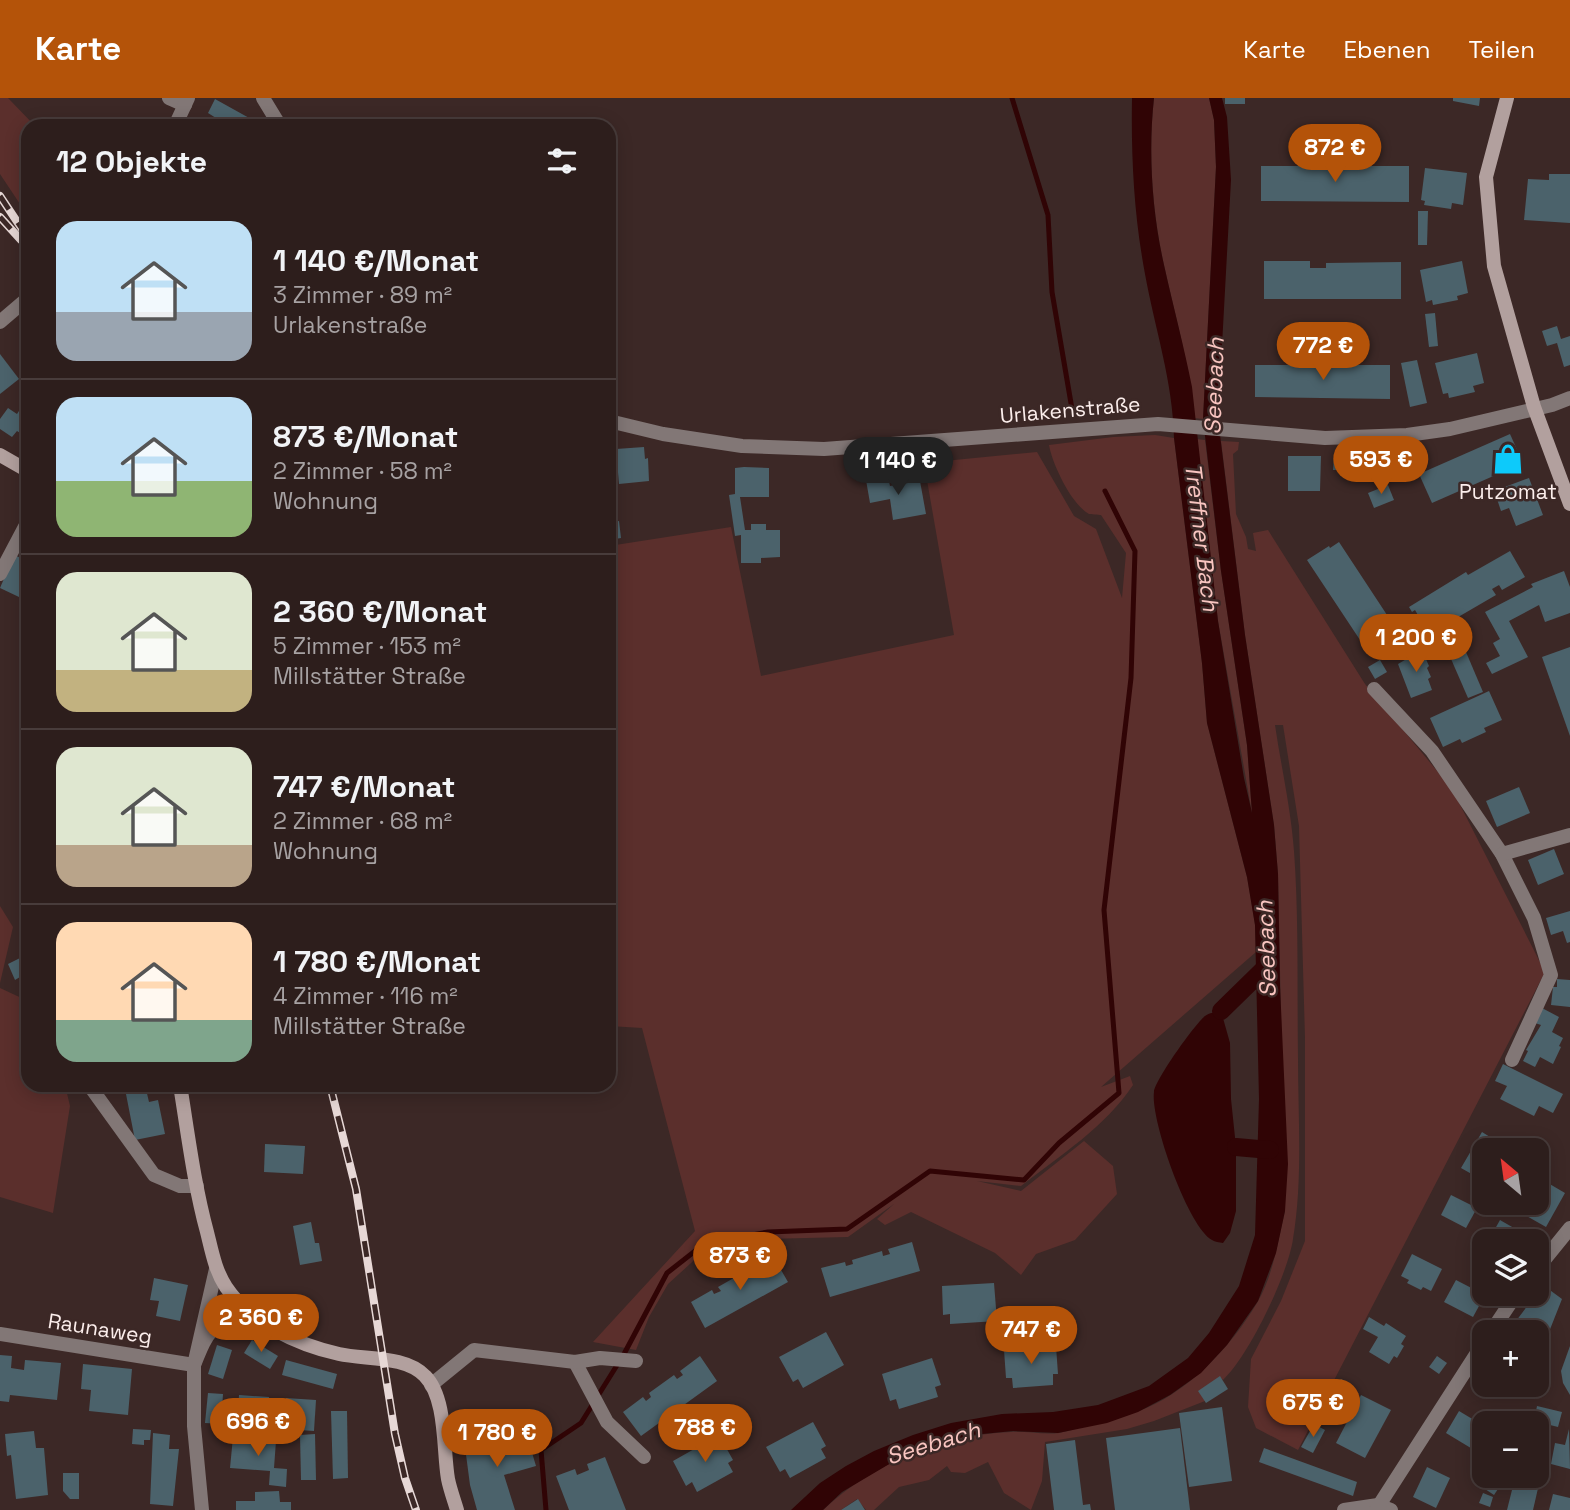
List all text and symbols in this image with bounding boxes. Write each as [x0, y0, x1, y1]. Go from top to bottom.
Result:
text: Karte [35, 28, 121, 70]
text: Karte [1243, 34, 1306, 65]
text: Ebenen [1344, 34, 1430, 65]
text: Teilen [1468, 34, 1535, 65]
pin: 872 € [1286, 125, 1384, 184]
text: 872 € [1304, 132, 1366, 162]
text: 12 Objekte [56, 142, 207, 181]
icon: filters [543, 142, 581, 180]
text: 1 140 €/Monat [273, 241, 479, 280]
icon: home [112, 249, 196, 333]
text: 3 Zimmer · 89 m² [273, 280, 452, 310]
text: Urlakenstraße [273, 310, 427, 340]
pin: 772 € [1274, 322, 1372, 382]
text: 772 € [1293, 330, 1353, 360]
water label: Seebach [1197, 336, 1231, 435]
street label: Urlakenstraße [999, 390, 1141, 429]
text: 873 €/Monat [273, 417, 458, 456]
icon: home [112, 425, 196, 509]
pin: 593 € [1332, 436, 1430, 496]
pin: 1 140 € [833, 438, 963, 497]
shop icon: Putzomat [1491, 442, 1525, 476]
text: 593 € [1349, 444, 1413, 474]
text: 1 140 € [859, 445, 937, 475]
text: 2 Zimmer · 58 m² [273, 456, 452, 486]
water label: Treffner Bach [1178, 461, 1226, 614]
place label: Putzomat [1459, 478, 1557, 505]
text: Wohnung [273, 486, 378, 516]
text: 2 360 €/Monat [273, 592, 488, 631]
icon: home [112, 600, 196, 684]
pin: 1 200 € [1351, 614, 1481, 674]
text: 1 200 € [1375, 622, 1457, 652]
text: 5 Zimmer · 153 m² [273, 631, 461, 661]
text: Millstätter Straße [273, 661, 466, 691]
text: 747 €/Monat [273, 767, 456, 806]
icon: home [112, 775, 196, 859]
text: 2 Zimmer · 68 m² [273, 806, 452, 836]
text: Wohnung [273, 836, 378, 866]
water label: Seebach [1249, 899, 1283, 998]
text: 1 780 €/Monat [273, 942, 481, 981]
icon: home [112, 950, 196, 1034]
text: 4 Zimmer · 116 m² [273, 981, 458, 1011]
text: Millstätter Straße [273, 1011, 466, 1041]
north arrow [1472, 1138, 1549, 1214]
map controls [1472, 1138, 1549, 1488]
button: layers [1472, 1229, 1549, 1306]
pin: 873 € [691, 1232, 789, 1292]
text: 873 € [709, 1240, 771, 1270]
pin: 2 360 € [196, 1294, 326, 1354]
text: 2 360 € [219, 1302, 303, 1332]
pin: 747 € [982, 1306, 1080, 1366]
street label: Raunaweg [46, 1307, 154, 1350]
text: 747 € [1001, 1314, 1061, 1344]
button: + [1472, 1320, 1549, 1397]
pin: 675 € [1264, 1380, 1362, 1439]
text: 675 € [1282, 1387, 1344, 1417]
pin: 696 € [209, 1398, 307, 1458]
pin: 788 € [656, 1404, 754, 1464]
text: 696 € [226, 1406, 290, 1436]
pin: 1 780 € [432, 1410, 562, 1469]
button: − [1472, 1411, 1549, 1488]
text: 788 € [674, 1412, 736, 1442]
water label: Seebach [882, 1414, 985, 1472]
text: 1 780 € [457, 1417, 537, 1447]

